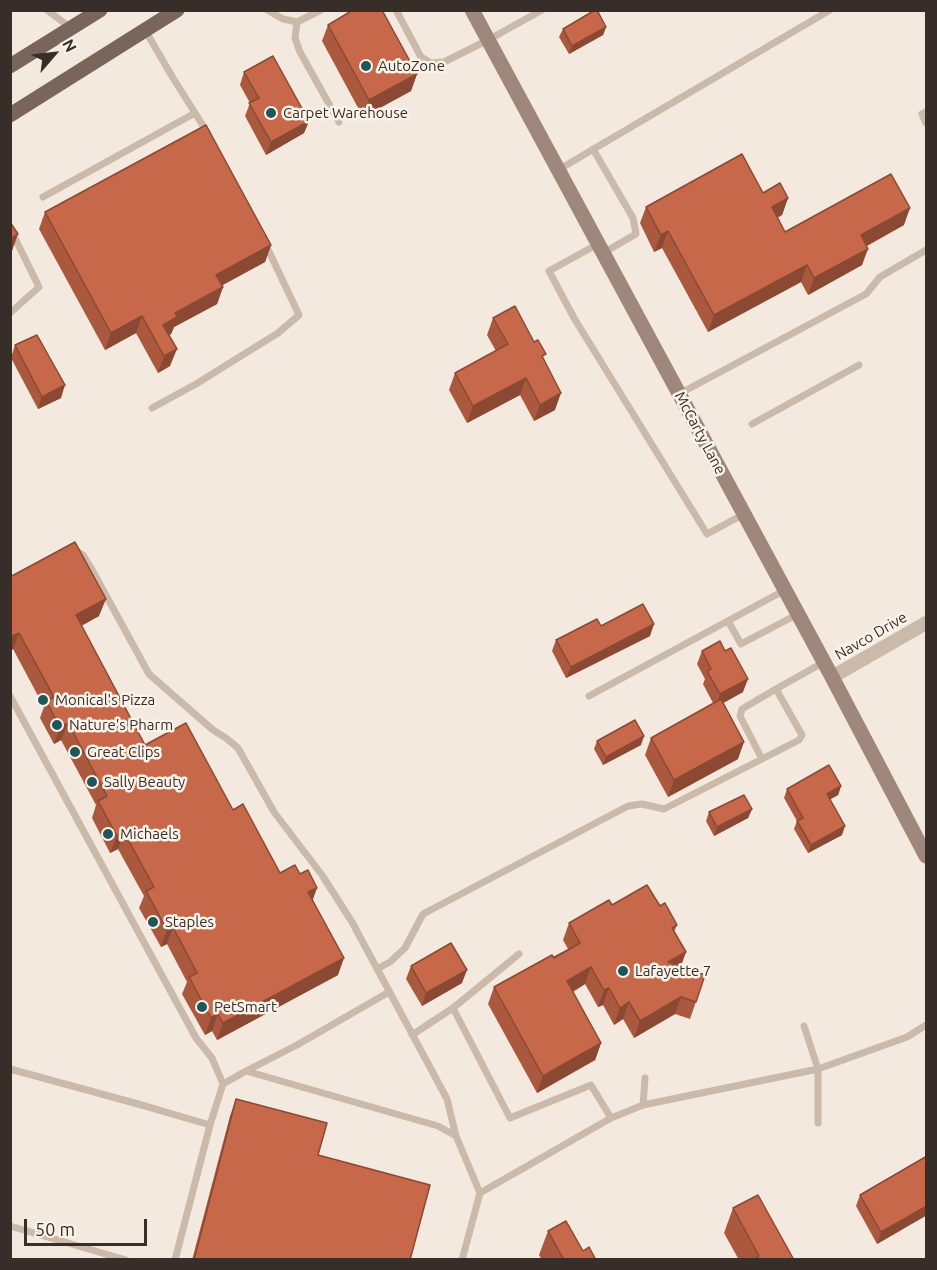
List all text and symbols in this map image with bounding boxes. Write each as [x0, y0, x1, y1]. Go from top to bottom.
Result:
north arrow [24, 24, 84, 84]
text: N [59, 36, 81, 55]
place label: AutoZone [378, 57, 445, 75]
marker: AutoZone [359, 59, 373, 73]
place label: Carpet Warehouse [283, 104, 408, 122]
marker: Carpet Warehouse [264, 106, 278, 120]
street label: McCarty Lane [671, 388, 729, 478]
street label: Navco Drive [832, 608, 910, 664]
place label: Monical's Pizza [55, 691, 155, 709]
marker: Monical's Pizza [36, 693, 50, 707]
place label: Nature's Pharm [69, 716, 173, 734]
marker: Nature's Pharm [50, 718, 64, 732]
place label: Great Clips [87, 743, 160, 761]
marker: Great Clips [68, 745, 82, 759]
place label: Sally Beauty [104, 773, 185, 791]
marker: Sally Beauty [85, 775, 99, 789]
place label: Michaels [120, 825, 179, 843]
marker: Michaels [101, 827, 115, 841]
place label: Staples [165, 913, 214, 931]
marker: Staples [146, 915, 160, 929]
place label: Lafayette 7 [635, 962, 711, 980]
marker: Lafayette 7 [616, 964, 630, 978]
place label: PetSmart [214, 998, 277, 1016]
marker: PetSmart [195, 1000, 209, 1014]
scale bar [27, 1207, 150, 1245]
text: 50 m [35, 1219, 75, 1239]

